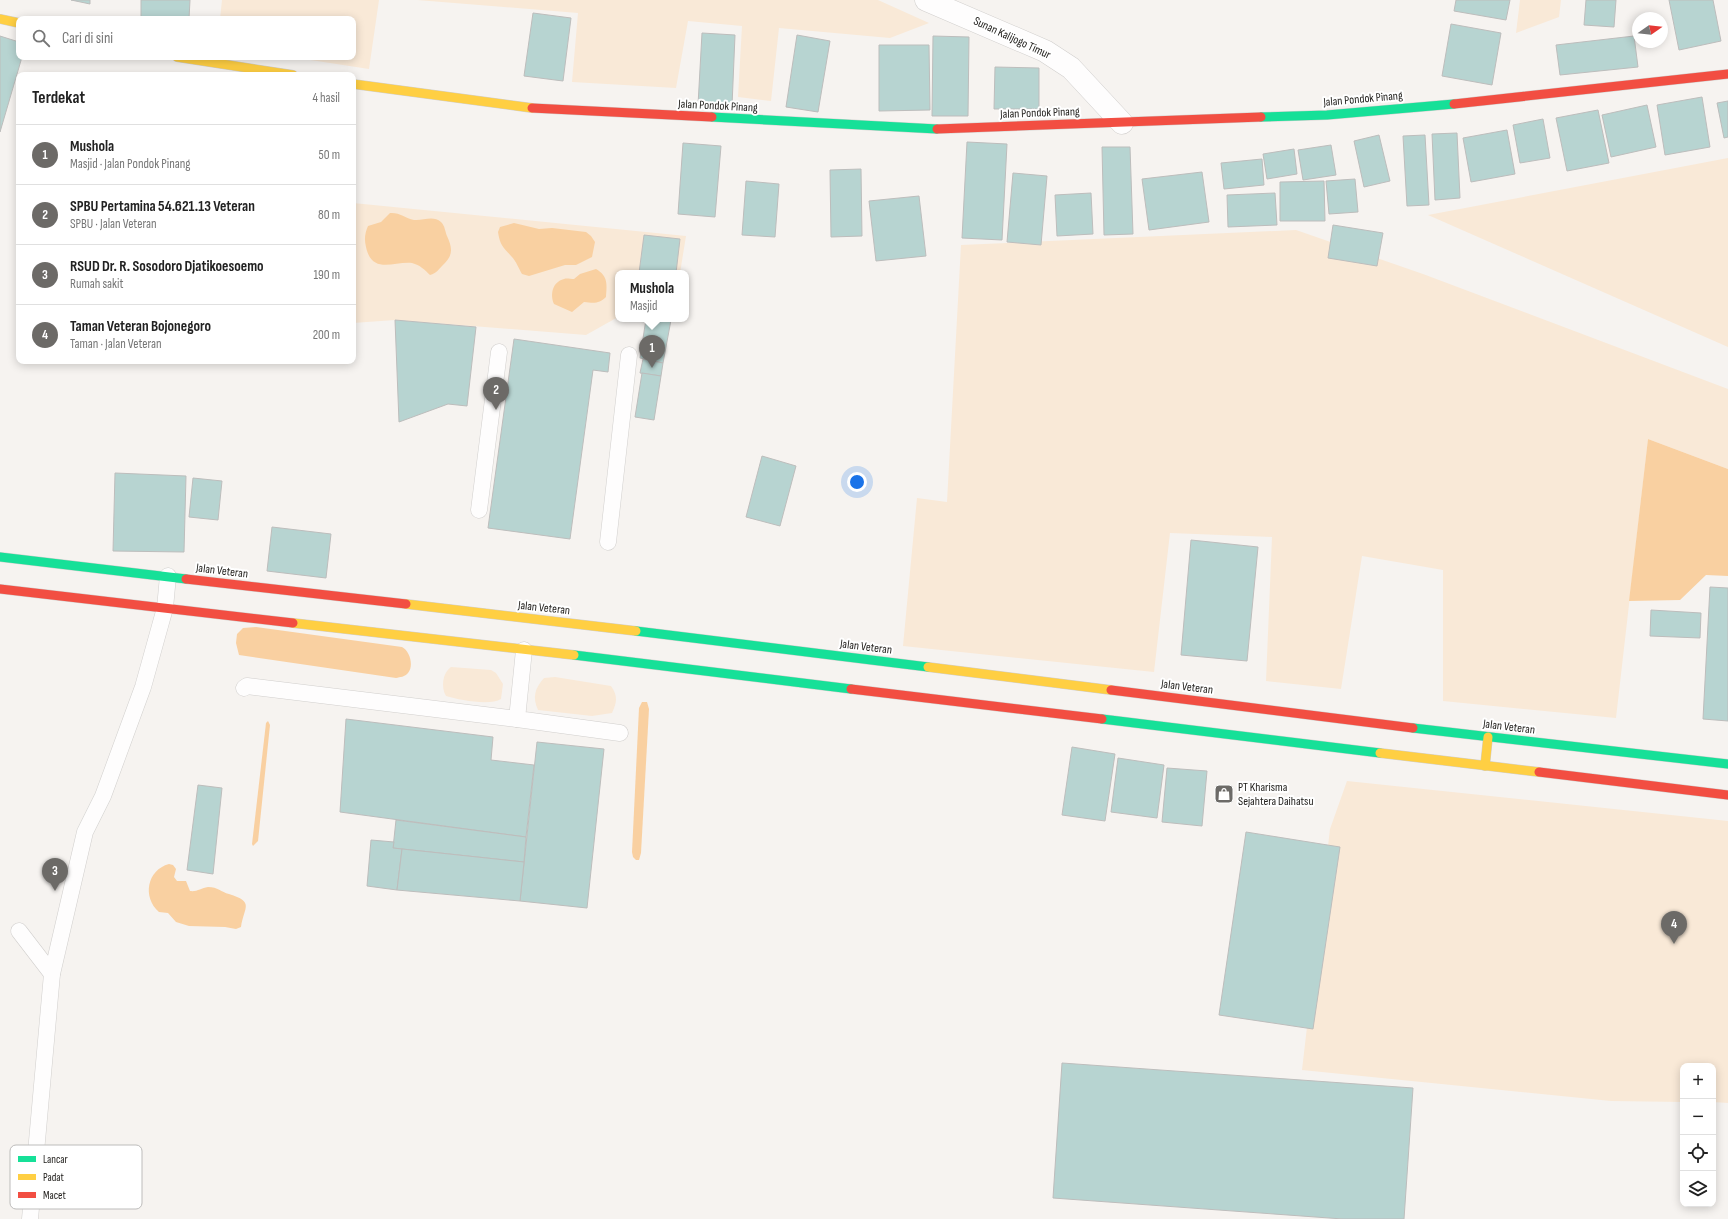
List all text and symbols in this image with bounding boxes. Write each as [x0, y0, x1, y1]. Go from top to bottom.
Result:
north arrow [1632, 12, 1668, 48]
street label: Sunan Kalijogo Timur [971, 14, 1054, 63]
search box [16, 16, 356, 60]
icon: search [30, 27, 52, 49]
text: Cari di sini [62, 29, 113, 48]
text: Terdekat [32, 88, 85, 108]
street label: Jalan Pondok Pinang [1322, 88, 1404, 110]
text: 4 hasil [312, 90, 340, 106]
street label: Jalan Pondok Pinang [677, 96, 758, 116]
street label: Jalan Pondok Pinang [999, 104, 1080, 122]
text: Mushola [70, 137, 114, 156]
text: 1 [42, 147, 48, 163]
text: 50 m [319, 147, 340, 163]
text: Masjid · Jalan Pondok Pinang [70, 156, 191, 172]
text: SPBU Pertamina 54.621.13 Veteran [70, 197, 255, 216]
text: 2 [42, 207, 48, 223]
text: 80 m [318, 207, 340, 223]
text: SPBU · Jalan Veteran [70, 216, 157, 232]
text: RSUD Dr. R. Sosodoro Djatikoesoemo [70, 257, 264, 276]
text: 3 [42, 267, 48, 283]
text: 190 m [313, 267, 340, 283]
popup [615, 270, 689, 322]
text: Rumah sakit [70, 276, 123, 292]
text: Mushola [630, 279, 674, 298]
text: Masjid [630, 298, 657, 314]
text: Taman Veteran Bojonegoro [70, 317, 211, 336]
text: 4 [42, 327, 48, 343]
text: 200 m [313, 327, 340, 343]
pin: 1 [639, 335, 665, 368]
text: Taman · Jalan Veteran [70, 336, 162, 352]
pin: 2 [483, 377, 509, 410]
your location [847, 472, 867, 492]
street label: Jalan Veteran [194, 560, 249, 582]
street label: Jalan Veteran [516, 598, 571, 618]
street label: Jalan Veteran [838, 636, 893, 658]
street label: Jalan Veteran [1159, 676, 1214, 698]
street label: Jalan Veteran [1481, 716, 1536, 738]
place label: PT Kharisma Sejahtera Daihatsu [1238, 780, 1313, 809]
shop icon: PT Kharisma Sejahtera Daihatsu [1213, 783, 1235, 805]
pin: 3 [42, 858, 68, 891]
pin: 4 [1661, 911, 1687, 944]
map controls [1680, 1063, 1716, 1207]
button: + [1680, 1063, 1716, 1099]
button: − [1680, 1099, 1716, 1135]
button: locate [1680, 1135, 1716, 1171]
legend [10, 1145, 142, 1209]
text: Lancar [43, 1153, 68, 1166]
text: Padat [43, 1171, 65, 1184]
button: layers [1680, 1171, 1716, 1207]
text: Macet [43, 1189, 67, 1202]

